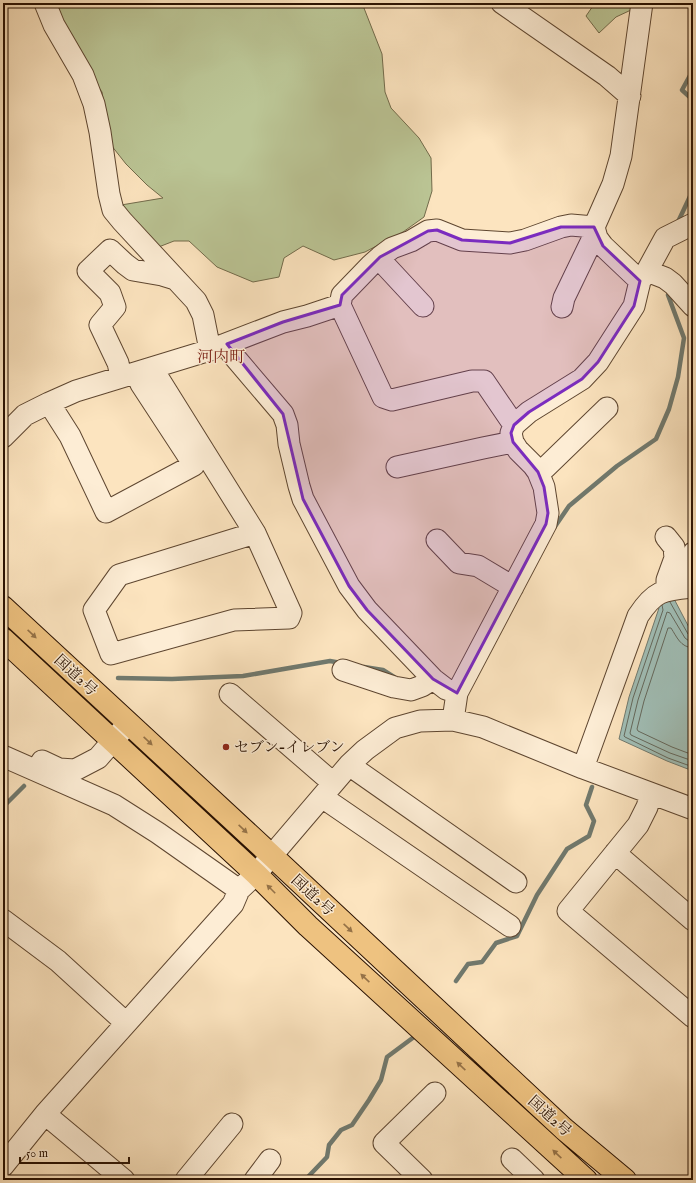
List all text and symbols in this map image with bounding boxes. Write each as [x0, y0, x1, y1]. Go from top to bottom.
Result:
district label: 河内町 [197, 348, 245, 368]
one-way arrow [27, 629, 36, 638]
street label: 国道2号 [50, 651, 101, 700]
one-way arrow [143, 736, 153, 746]
place label: セブン-イレブン [234, 738, 345, 757]
marker: セブン-イレブン [221, 742, 231, 752]
one-way arrow [238, 825, 248, 834]
street label: 国道2号 [287, 871, 338, 920]
one-way arrow [266, 884, 276, 894]
one-way arrow [343, 923, 354, 932]
one-way arrow [361, 974, 370, 983]
one-way arrow [456, 1061, 466, 1070]
street label: 国道2号 [524, 1092, 575, 1141]
scale bar [20, 1139, 129, 1165]
text: 50 m [26, 1146, 48, 1161]
one-way arrow [552, 1149, 562, 1158]

